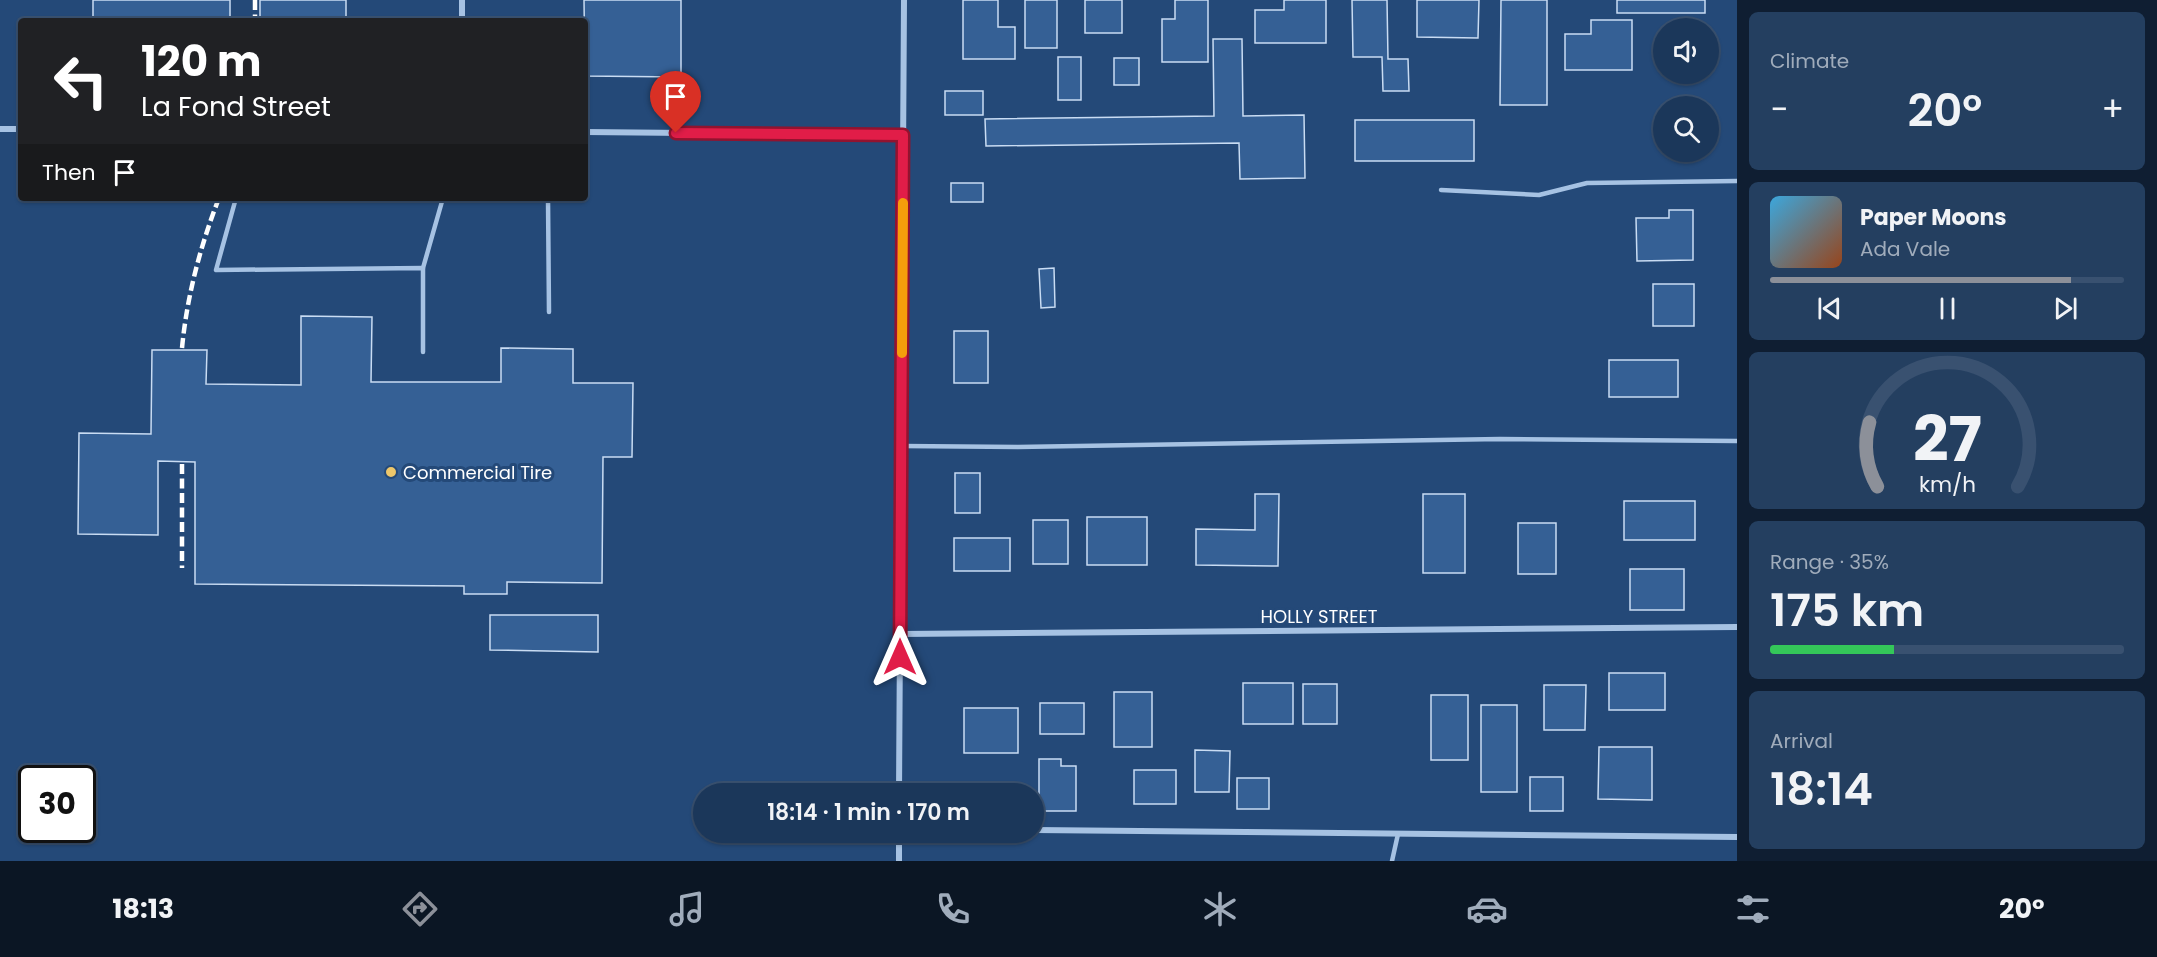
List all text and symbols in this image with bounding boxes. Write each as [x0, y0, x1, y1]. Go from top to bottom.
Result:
map controls [1653, 18, 1719, 162]
button: sound [1653, 18, 1719, 84]
text: 120 m [141, 32, 262, 91]
icon: left [42, 42, 120, 120]
text: Climate [1770, 47, 1849, 75]
pin [650, 71, 701, 133]
text: 20° [1907, 79, 1982, 142]
icon: arrive [659, 80, 692, 113]
text: − [1770, 86, 1788, 133]
text: + [2101, 86, 2124, 133]
text: La Fond Street [141, 88, 331, 125]
button: search [1653, 96, 1719, 162]
icon: arrive [108, 156, 141, 189]
text: Then [42, 157, 96, 188]
text: Paper Moons [1860, 202, 2007, 233]
text: Ada Vale [1860, 235, 1950, 263]
icon: previous [1813, 292, 1846, 325]
icon: pause [1931, 292, 1964, 325]
icon: next [2049, 292, 2082, 325]
text: 27 [1912, 396, 1982, 484]
place label: Commercial Tire [403, 460, 552, 485]
marker: Commercial Tire [384, 465, 398, 479]
text: km/h [1918, 470, 1976, 501]
text: Range · 35% [1770, 548, 1889, 576]
text: 175 km [1770, 579, 1924, 642]
street label: HOLLY STREET [1261, 604, 1378, 629]
position arrow [868, 625, 932, 689]
text: Arrival [1770, 727, 1833, 755]
text: 18:14 [1770, 758, 1873, 821]
speed limit sign: 30 [18, 765, 96, 843]
text: 18:14 · 1 min · 170 m [767, 797, 970, 828]
icon: directions [399, 888, 441, 930]
icon: music [666, 888, 708, 930]
icon: phone [932, 888, 974, 930]
icon: climate [1199, 888, 1241, 930]
icon: car [1466, 888, 1508, 930]
icon: filters [1732, 888, 1774, 930]
text: 18:13 [112, 890, 174, 927]
text: 20° [1999, 890, 2045, 927]

